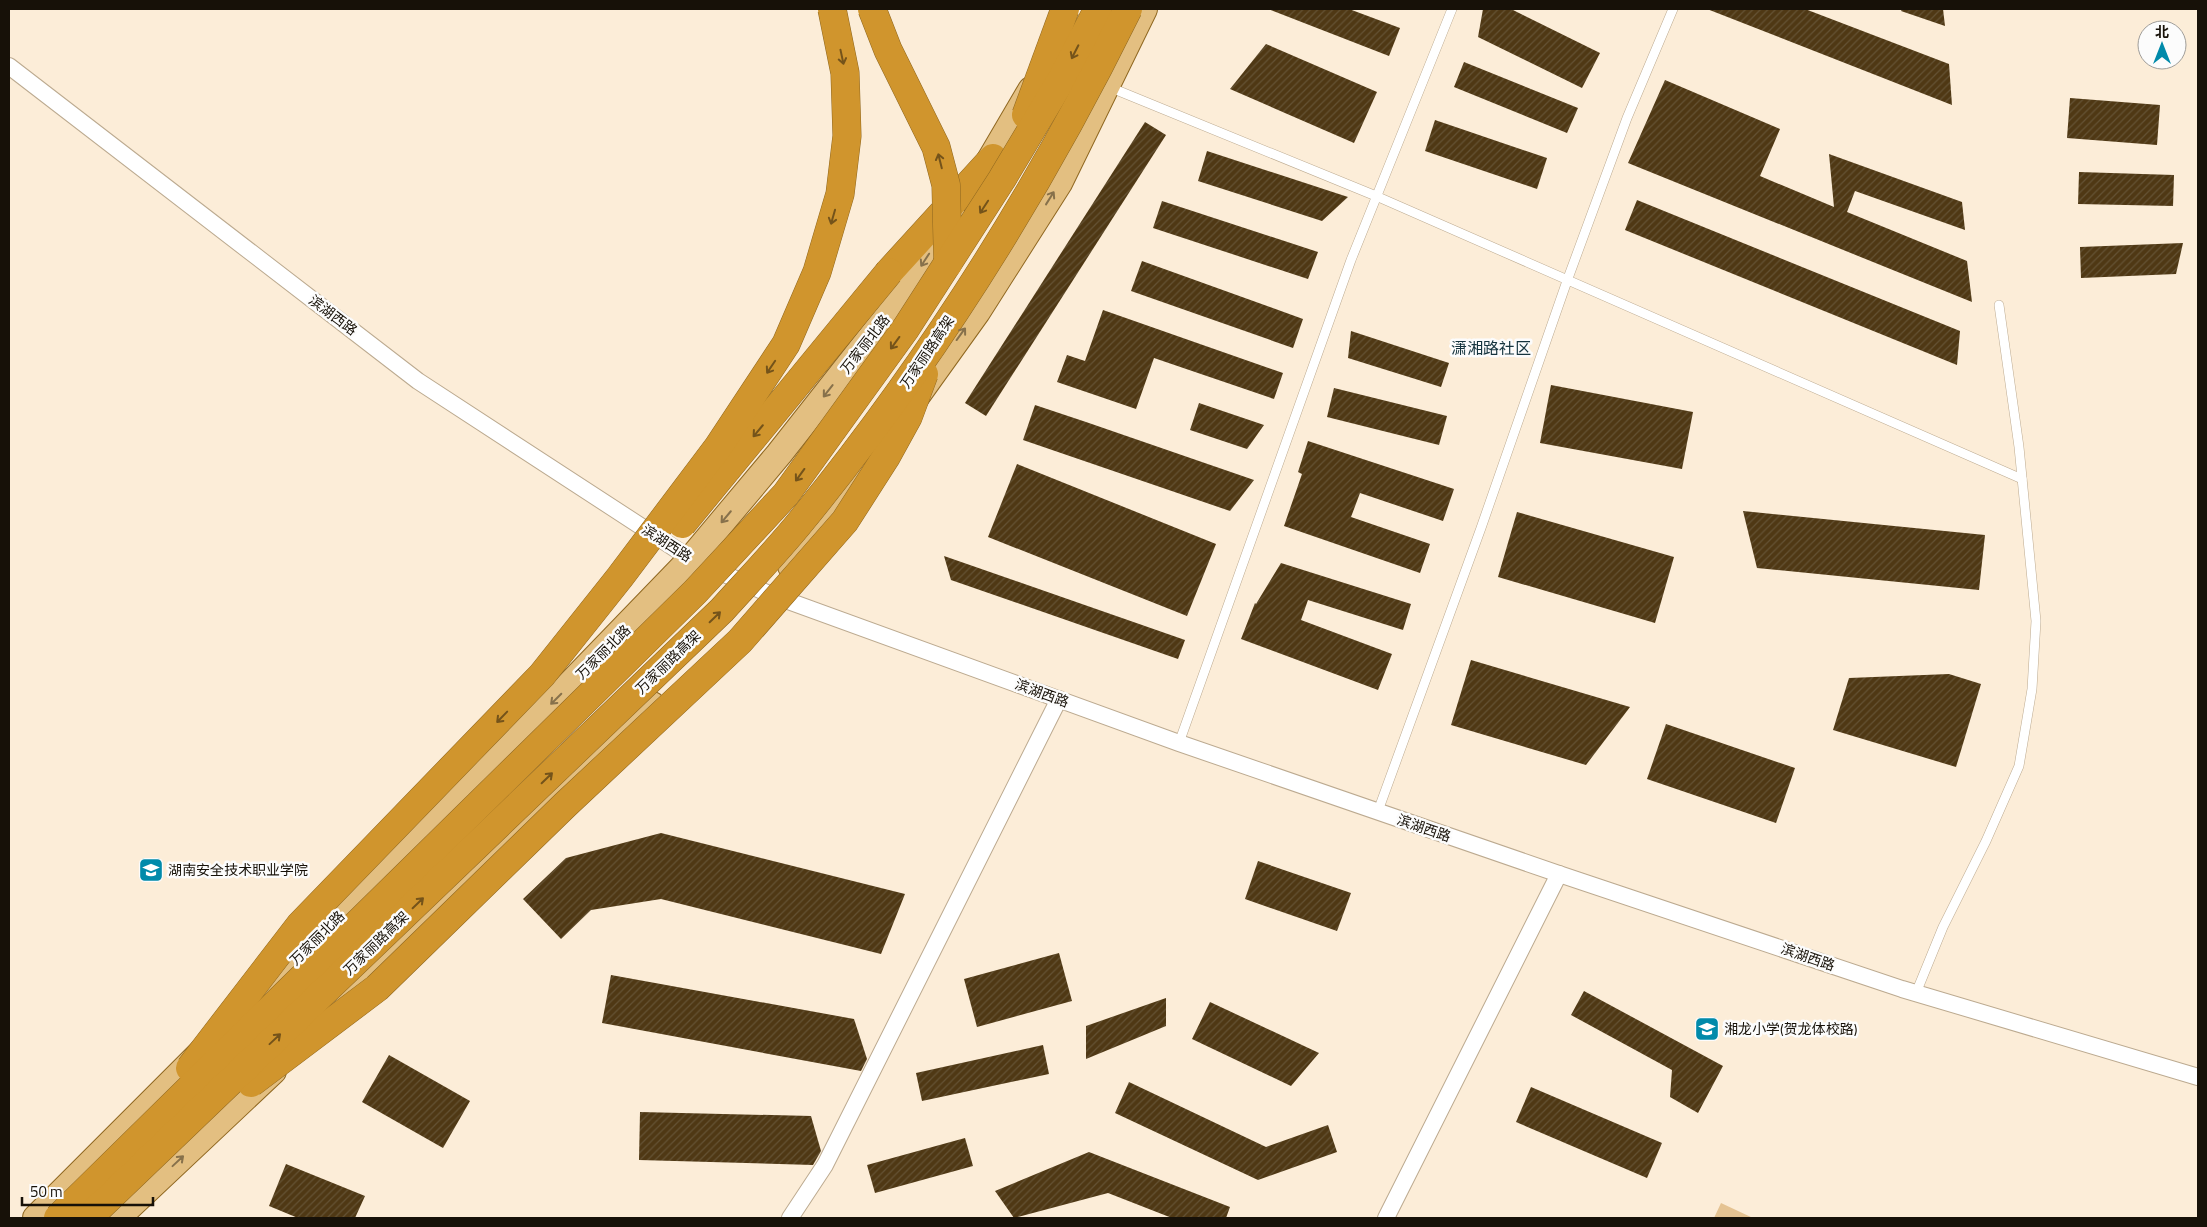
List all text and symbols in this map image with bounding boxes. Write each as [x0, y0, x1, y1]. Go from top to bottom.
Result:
north arrow [2137, 20, 2187, 70]
text: 北 [2155, 21, 2169, 42]
one-way arrow [1070, 44, 1079, 59]
one-way arrow [838, 48, 847, 64]
one-way arrow [934, 154, 944, 170]
one-way arrow [1045, 191, 1055, 205]
one-way arrow [979, 200, 989, 214]
one-way arrow [827, 209, 837, 225]
one-way arrow [920, 253, 930, 267]
street label: 滨湖西路 [305, 289, 362, 340]
street label: 万家丽北路 [835, 310, 894, 378]
street label: 万家丽路高架 [894, 311, 959, 392]
one-way arrow [956, 327, 966, 341]
one-way arrow [890, 336, 900, 350]
district label: 潇湘路社区 [1451, 336, 1531, 360]
one-way arrow [766, 359, 776, 373]
one-way arrow [823, 384, 834, 397]
one-way arrow [752, 425, 764, 438]
one-way arrow [794, 468, 805, 481]
one-way arrow [721, 510, 732, 523]
street label: 滨湖西路 [638, 519, 696, 567]
one-way arrow [709, 611, 721, 623]
street label: 万家丽北路 [570, 619, 635, 684]
street label: 万家丽路高架 [630, 625, 705, 698]
street label: 滨湖西路 [1012, 673, 1072, 712]
one-way arrow [550, 693, 562, 706]
one-way arrow [495, 711, 508, 723]
one-way arrow [541, 772, 554, 784]
street label: 滨湖西路 [1394, 808, 1454, 847]
school or university icon: 湖南安全技术职业学院 [138, 857, 164, 883]
place label: 湖南安全技术职业学院 [168, 859, 308, 880]
one-way arrow [411, 897, 423, 909]
street label: 万家丽北路 [284, 905, 349, 970]
street label: 万家丽路高架 [338, 906, 413, 979]
street label: 滨湖西路 [1778, 937, 1838, 976]
school or university icon: 湘龙小学(贺龙体校路) [1694, 1016, 1720, 1042]
place label: 湘龙小学(贺龙体校路) [1724, 1018, 1857, 1039]
one-way arrow [269, 1033, 282, 1045]
one-way arrow [172, 1155, 184, 1167]
scale bar [22, 1174, 154, 1206]
text: 50 m [30, 1180, 63, 1203]

